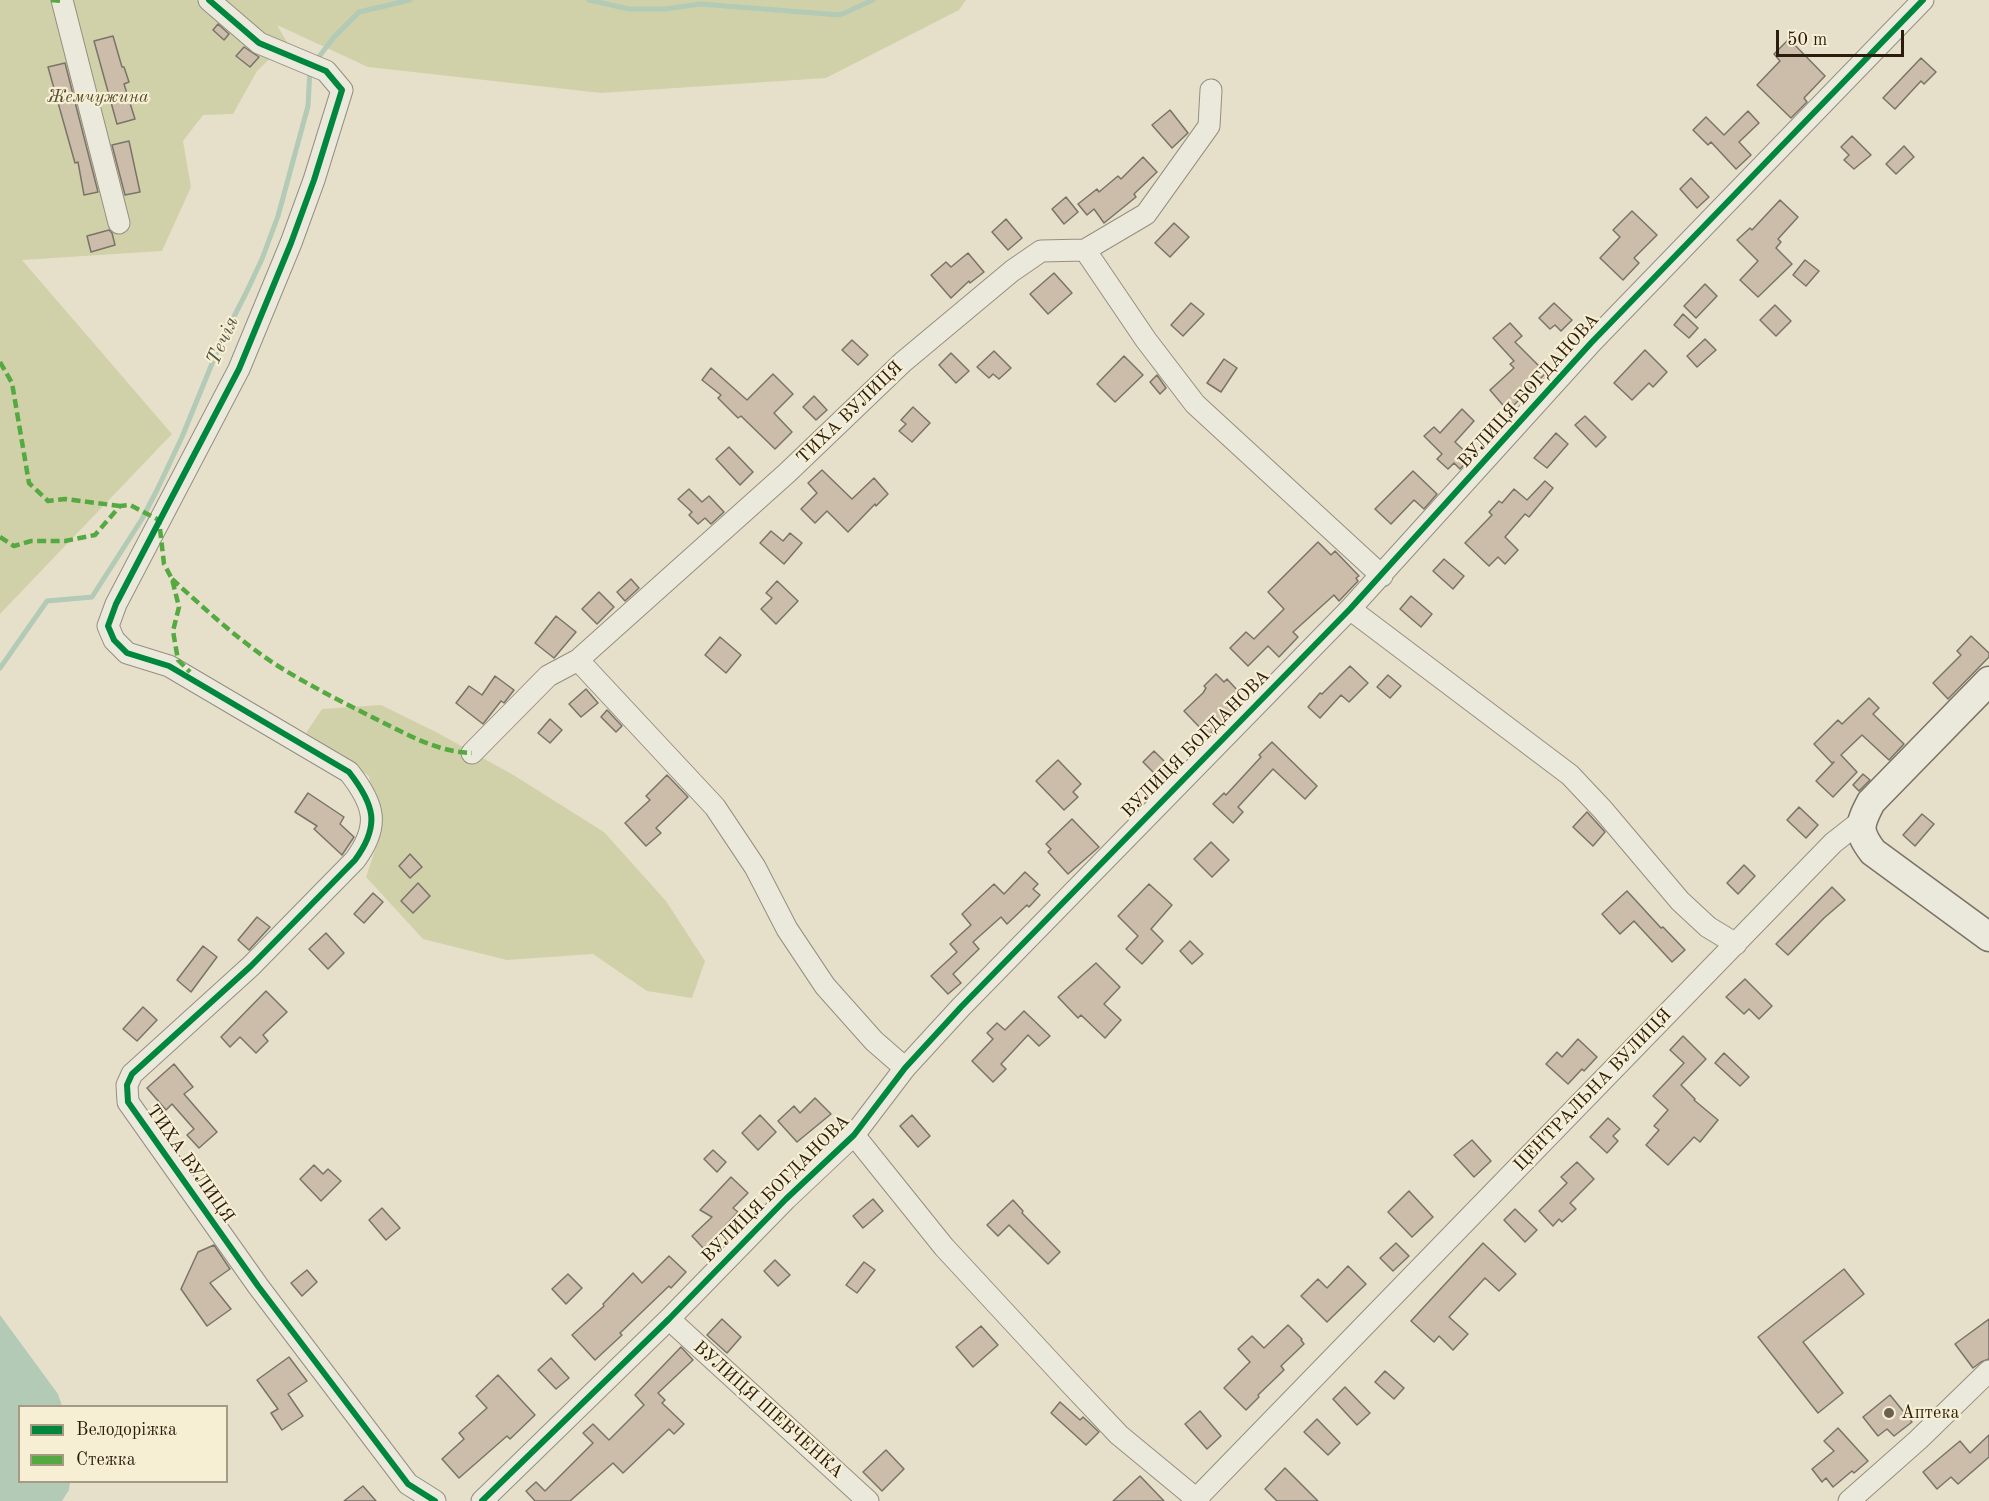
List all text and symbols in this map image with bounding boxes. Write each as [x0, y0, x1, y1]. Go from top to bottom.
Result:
scale bar [1779, 18, 1906, 56]
text: 50 m [1787, 31, 1827, 49]
park label: Жемчужина [47, 86, 149, 108]
street label: ВУЛИЦЯ БОГДАНОВА [1454, 309, 1604, 473]
water label: Течія [202, 313, 244, 369]
street label: ТИХА ВУЛИЦЯ [793, 357, 907, 469]
street label: ВУЛИЦЯ БОГДАНОВА [1118, 666, 1274, 822]
street label: ЦЕНТРАЛЬНА ВУЛИЦЯ [1510, 1004, 1676, 1176]
street label: ТИХА ВУЛИЦЯ [141, 1101, 239, 1227]
street label: ВУЛИЦЯ БОГДАНОВА [698, 1111, 854, 1267]
street label: ВУЛИЦЯ ШЕВЧЕНКА [688, 1337, 848, 1483]
place label: Аптека [1901, 1402, 1959, 1424]
legend [18, 1405, 228, 1483]
marker: Аптека [1882, 1406, 1896, 1420]
text: Велодоріжка [76, 1421, 177, 1439]
text: Стежка [76, 1451, 136, 1469]

